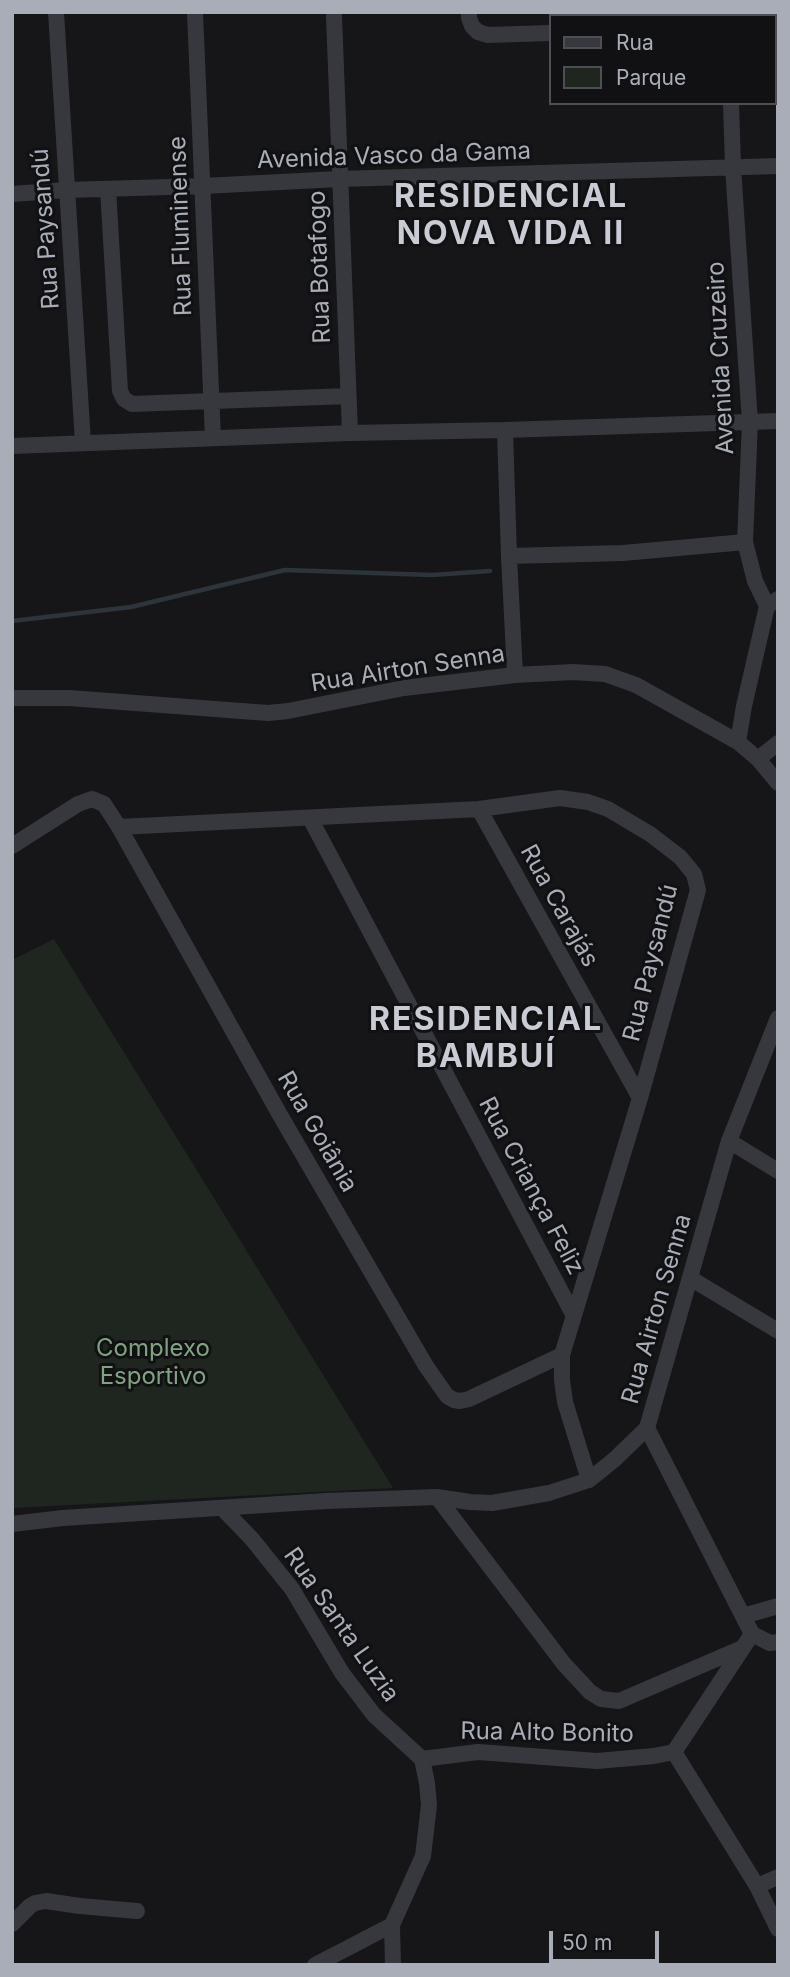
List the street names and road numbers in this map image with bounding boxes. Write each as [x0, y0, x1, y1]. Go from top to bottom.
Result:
street label: Rua Fluminense [163, 136, 199, 316]
street label: Avenida Vasco da Gama [257, 137, 531, 175]
street label: Rua Paysandú [26, 148, 66, 310]
street label: Rua Botafogo [303, 190, 337, 344]
street label: Avenida Cruzeiro [702, 261, 740, 455]
street label: Rua Airton Senna [309, 639, 507, 699]
street label: Rua Carajás [514, 840, 604, 972]
street label: Rua Paysandú [618, 881, 684, 1045]
street label: Rua Goiânia [271, 1066, 363, 1198]
street label: Rua Criança Feliz [472, 1092, 590, 1280]
street label: Rua Airton Senna [616, 1211, 698, 1407]
street label: Rua Santa Luzia [277, 1542, 405, 1708]
street label: Rua Alto Bonito [460, 1717, 634, 1749]

